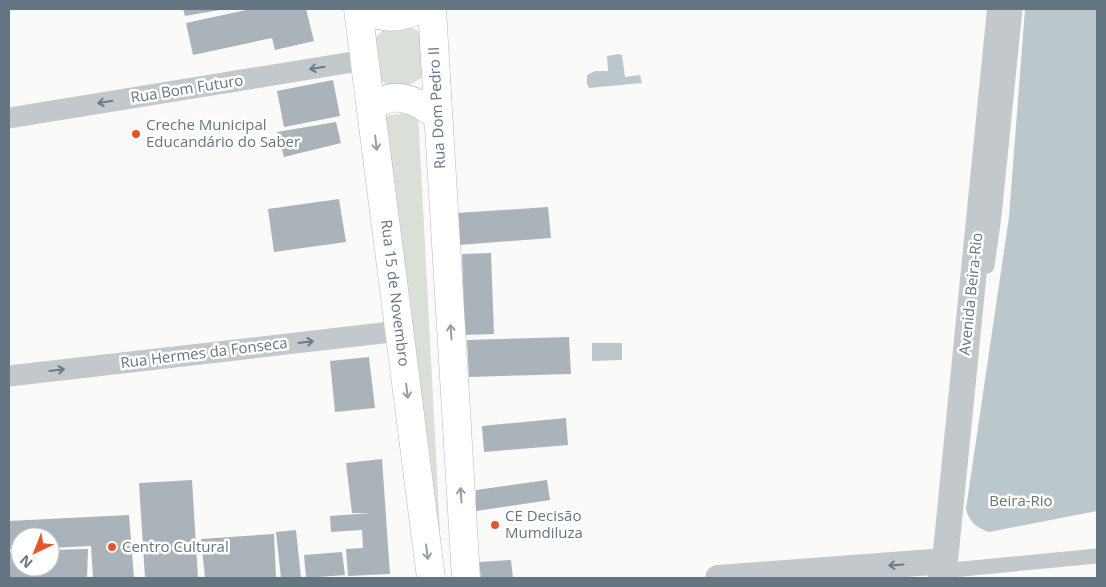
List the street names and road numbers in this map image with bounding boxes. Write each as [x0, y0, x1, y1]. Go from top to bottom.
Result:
street label: Rua Dom Pedro II [423, 46, 449, 170]
street label: Rua Bom Futuro [129, 69, 245, 107]
street label: Rua 15 de Novembro [377, 218, 415, 367]
street label: Avenida Beira-Rio [954, 232, 986, 356]
street label: Rua Hermes da Fonseca [119, 332, 289, 372]

